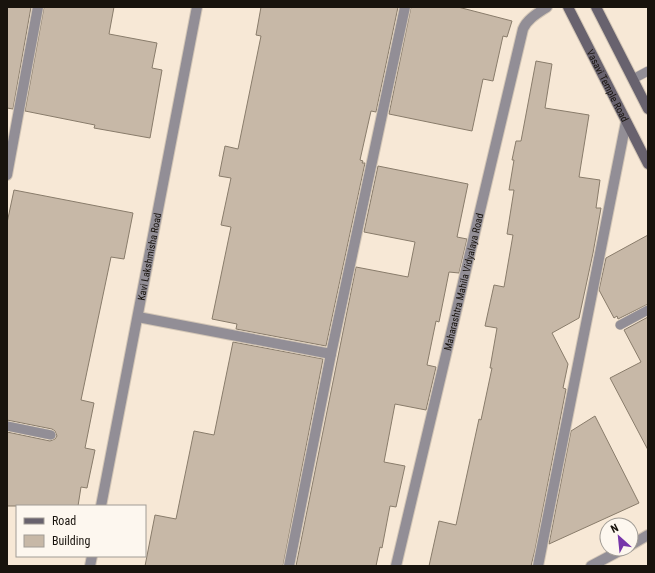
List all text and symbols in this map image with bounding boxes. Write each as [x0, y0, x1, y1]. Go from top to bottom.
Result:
street label: Vasavi Temple Road [585, 48, 630, 124]
street label: Kavi Lakshmisha Road [136, 212, 163, 301]
street label: Maharashtra Mahila Vidyalaya Road [442, 212, 485, 352]
legend [16, 505, 146, 557]
text: Road [52, 514, 76, 528]
north arrow [599, 517, 639, 557]
text: N [609, 521, 621, 536]
text: Building [52, 534, 90, 548]

